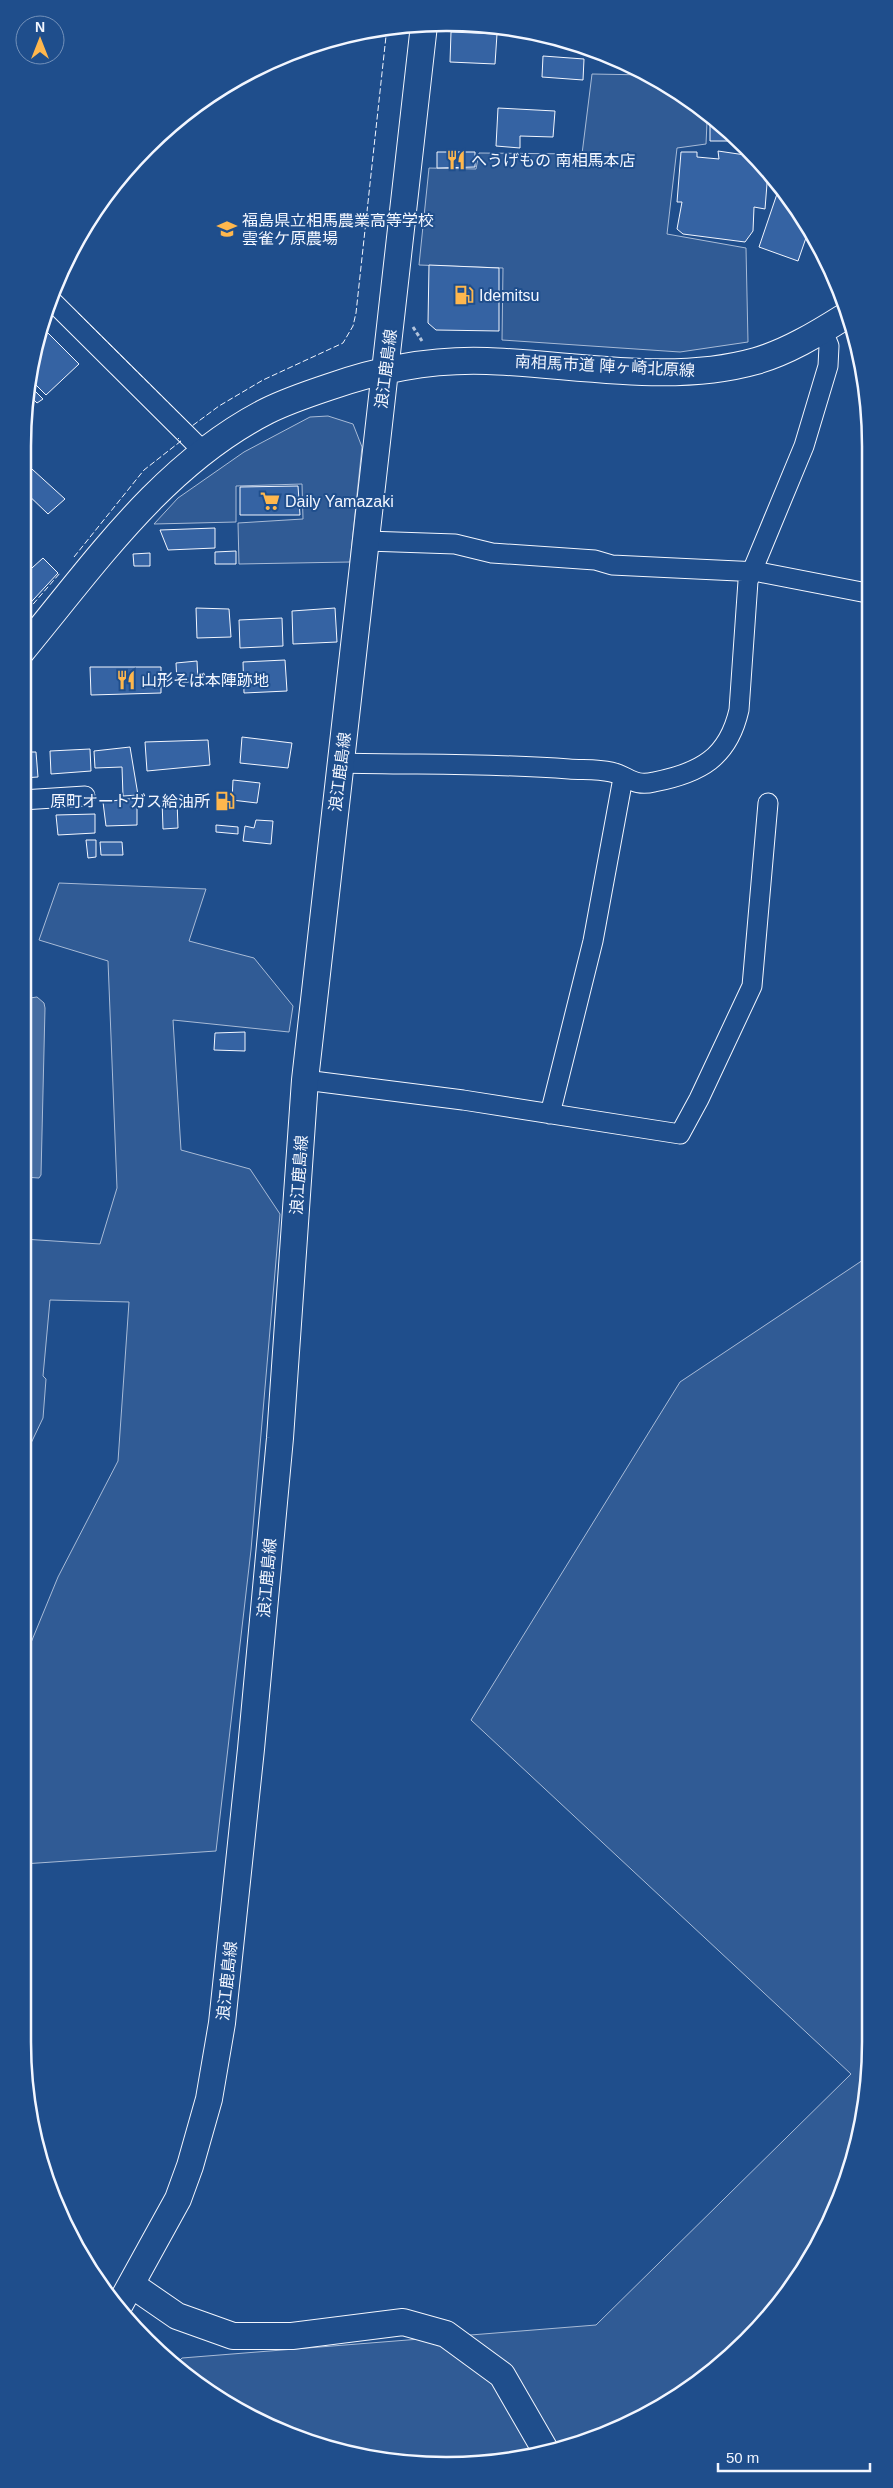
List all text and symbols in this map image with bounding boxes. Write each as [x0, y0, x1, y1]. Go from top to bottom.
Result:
north arrow [15, 15, 65, 65]
text: N [35, 19, 45, 35]
restaurant icon: へうげもの 南相馬本店 [445, 149, 467, 171]
place label: へうげもの 南相馬本店 [471, 152, 635, 169]
place label: 福島県立相馬農業高等学校 雲雀ケ原農場 [242, 212, 434, 247]
school or university icon: 福島県立相馬農業高等学校 雲雀ケ原農場 [216, 218, 238, 240]
fuel station icon: Idemitsu [453, 284, 475, 306]
place label: Idemitsu [479, 287, 539, 304]
street label: 浪江鹿島線 [373, 328, 399, 410]
street label: 南相馬市道 陣ヶ崎北原線 [514, 353, 696, 379]
supermarket icon: Daily Yamazaki [259, 490, 281, 512]
place label: Daily Yamazaki [285, 493, 394, 510]
restaurant icon: 山形そば本陣跡地 [115, 669, 137, 691]
place label: 山形そば本陣跡地 [141, 672, 269, 689]
street label: 浪江鹿島線 [327, 731, 353, 813]
fuel station icon: 原町オートガス給油所 [214, 790, 236, 812]
place label: 原町オートガス給油所 [50, 793, 210, 810]
street label: 浪江鹿島線 [288, 1134, 310, 1216]
street label: 浪江鹿島線 [255, 1537, 279, 1619]
street label: 浪江鹿島線 [214, 1940, 240, 2022]
scale bar [718, 2440, 870, 2472]
text: 50 m [726, 2449, 759, 2466]

